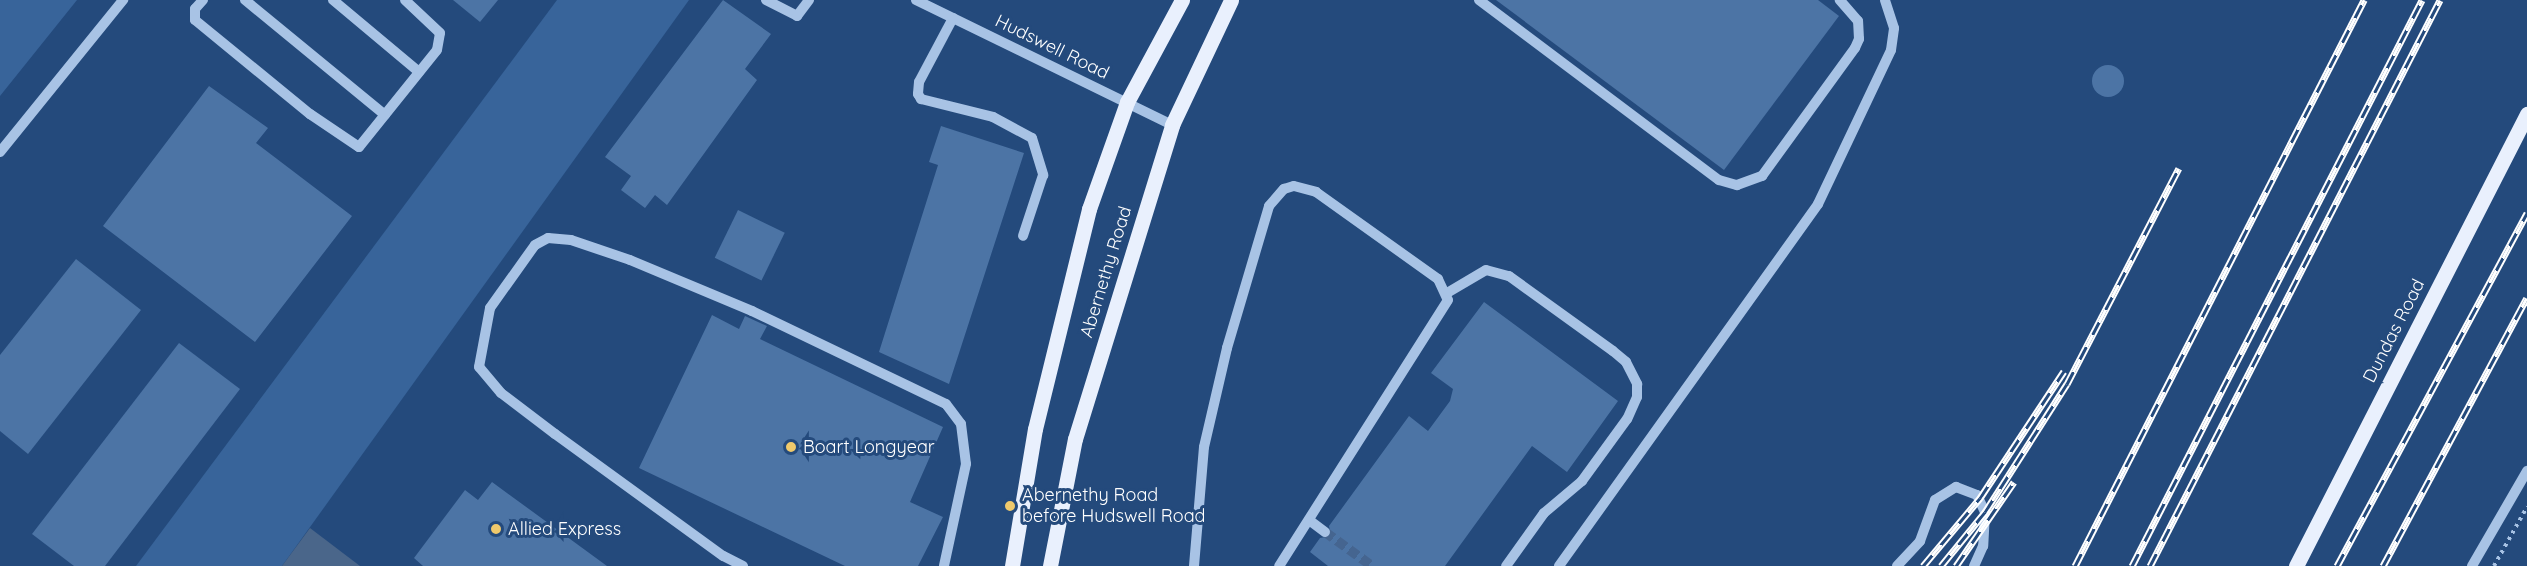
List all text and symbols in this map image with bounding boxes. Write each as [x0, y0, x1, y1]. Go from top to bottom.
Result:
street label: Hudswell Road [991, 10, 1113, 84]
street label: Abernethy Road [1076, 204, 1136, 340]
street label: Dundas Road [2359, 276, 2429, 386]
place label: Boart Longyear [803, 436, 935, 458]
marker: Boart Longyear [784, 440, 798, 454]
place label: Abernethy Road before Hudswell Road [1022, 485, 1205, 528]
marker: Abernethy Road before Hudswell Road [1003, 499, 1017, 513]
place label: Allied Express [508, 518, 621, 540]
marker: Allied Express [489, 522, 503, 536]

